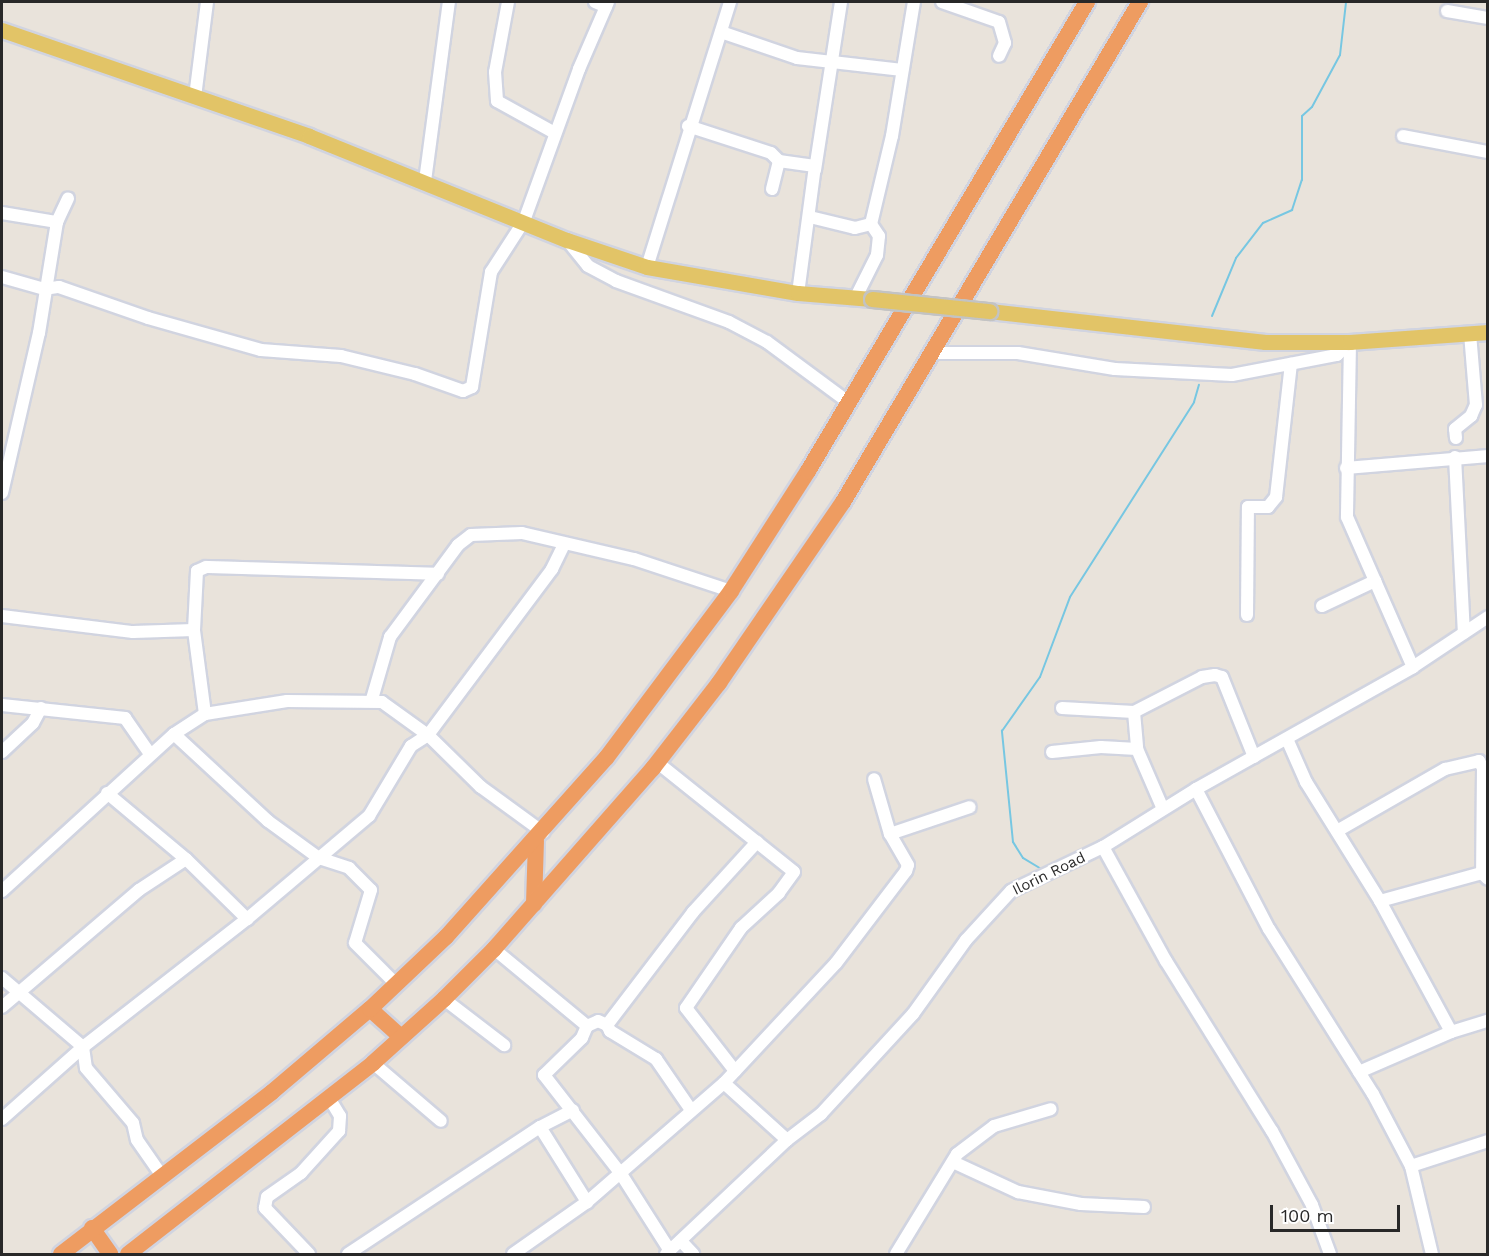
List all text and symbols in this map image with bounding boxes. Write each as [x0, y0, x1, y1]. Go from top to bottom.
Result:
street label: Ilorin Road [1010, 849, 1088, 899]
scale bar [1273, 1193, 1404, 1231]
text: 100 m [1281, 1205, 1334, 1226]

